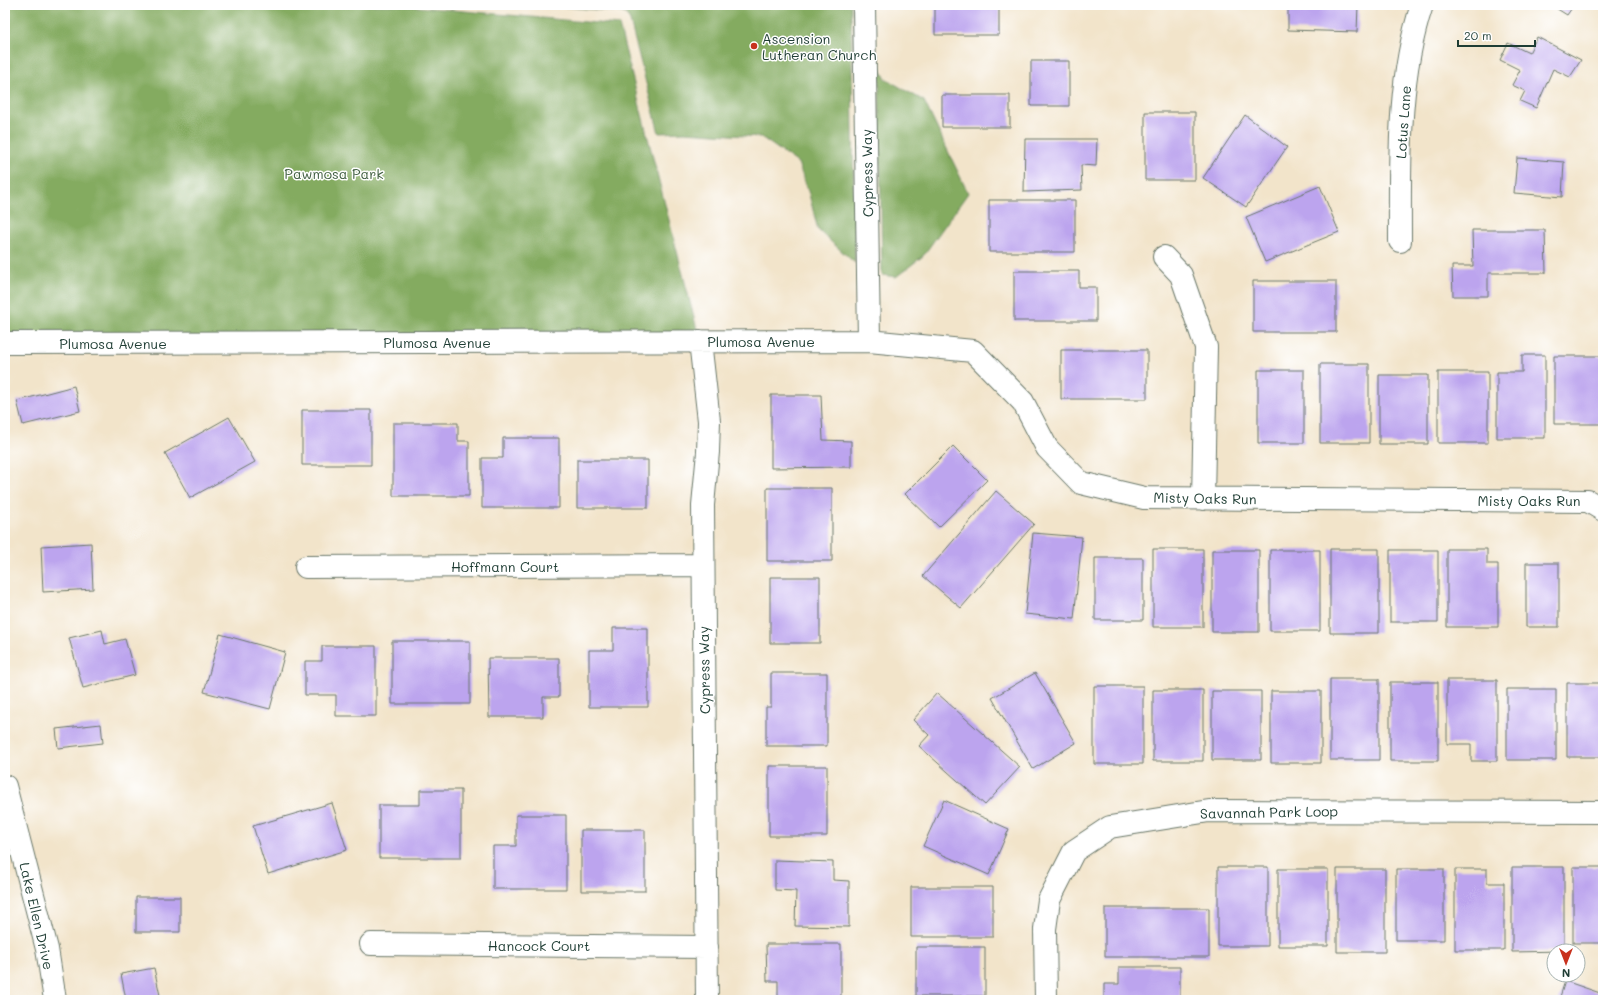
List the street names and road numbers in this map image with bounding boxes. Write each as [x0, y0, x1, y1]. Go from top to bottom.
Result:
street label: Lotus Lane [1391, 85, 1415, 159]
street label: Cypress Way [857, 129, 877, 217]
street label: Plumosa Avenue [707, 332, 815, 351]
street label: Plumosa Avenue [383, 333, 491, 352]
street label: Plumosa Avenue [59, 334, 167, 353]
street label: Misty Oaks Run [1153, 488, 1257, 508]
street label: Misty Oaks Run [1477, 491, 1581, 510]
street label: Hoffmann Court [451, 557, 559, 576]
street label: Cypress Way [694, 626, 714, 714]
street label: Savannah Park Loop [1200, 801, 1338, 823]
street label: Lake Ellen Drive [15, 860, 59, 972]
street label: Hancock Court [488, 936, 590, 955]

